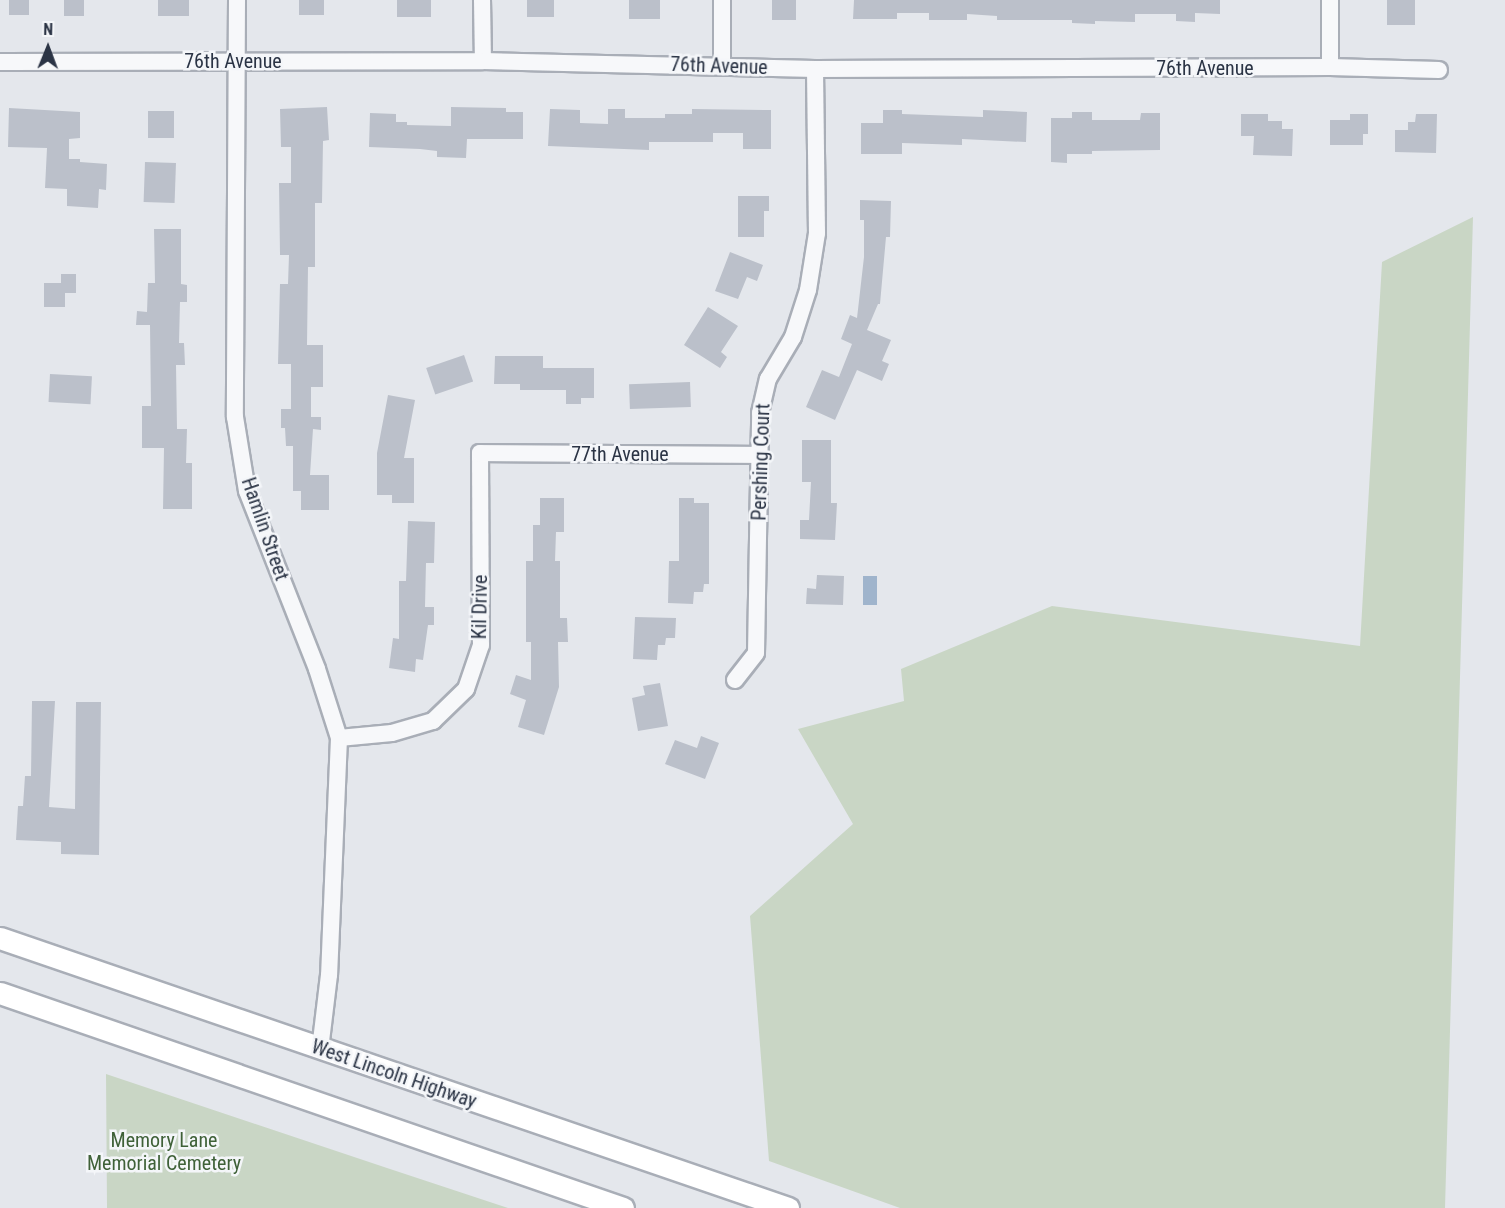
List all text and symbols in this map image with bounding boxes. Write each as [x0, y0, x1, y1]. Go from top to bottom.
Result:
north arrow [18, 18, 78, 78]
text: N [43, 20, 53, 39]
street label: 76th Avenue [184, 49, 282, 73]
street label: 76th Avenue [670, 52, 768, 80]
street label: 76th Avenue [1156, 56, 1254, 80]
street label: Pershing Court [747, 403, 775, 521]
street label: 77th Avenue [571, 442, 669, 466]
street label: Hamlin Street [236, 474, 294, 584]
street label: Kil Drive [467, 575, 493, 639]
street label: West Lincoln Highway [308, 1034, 480, 1114]
park label: Memory Lane Memorial Cemetery [87, 1128, 241, 1175]

